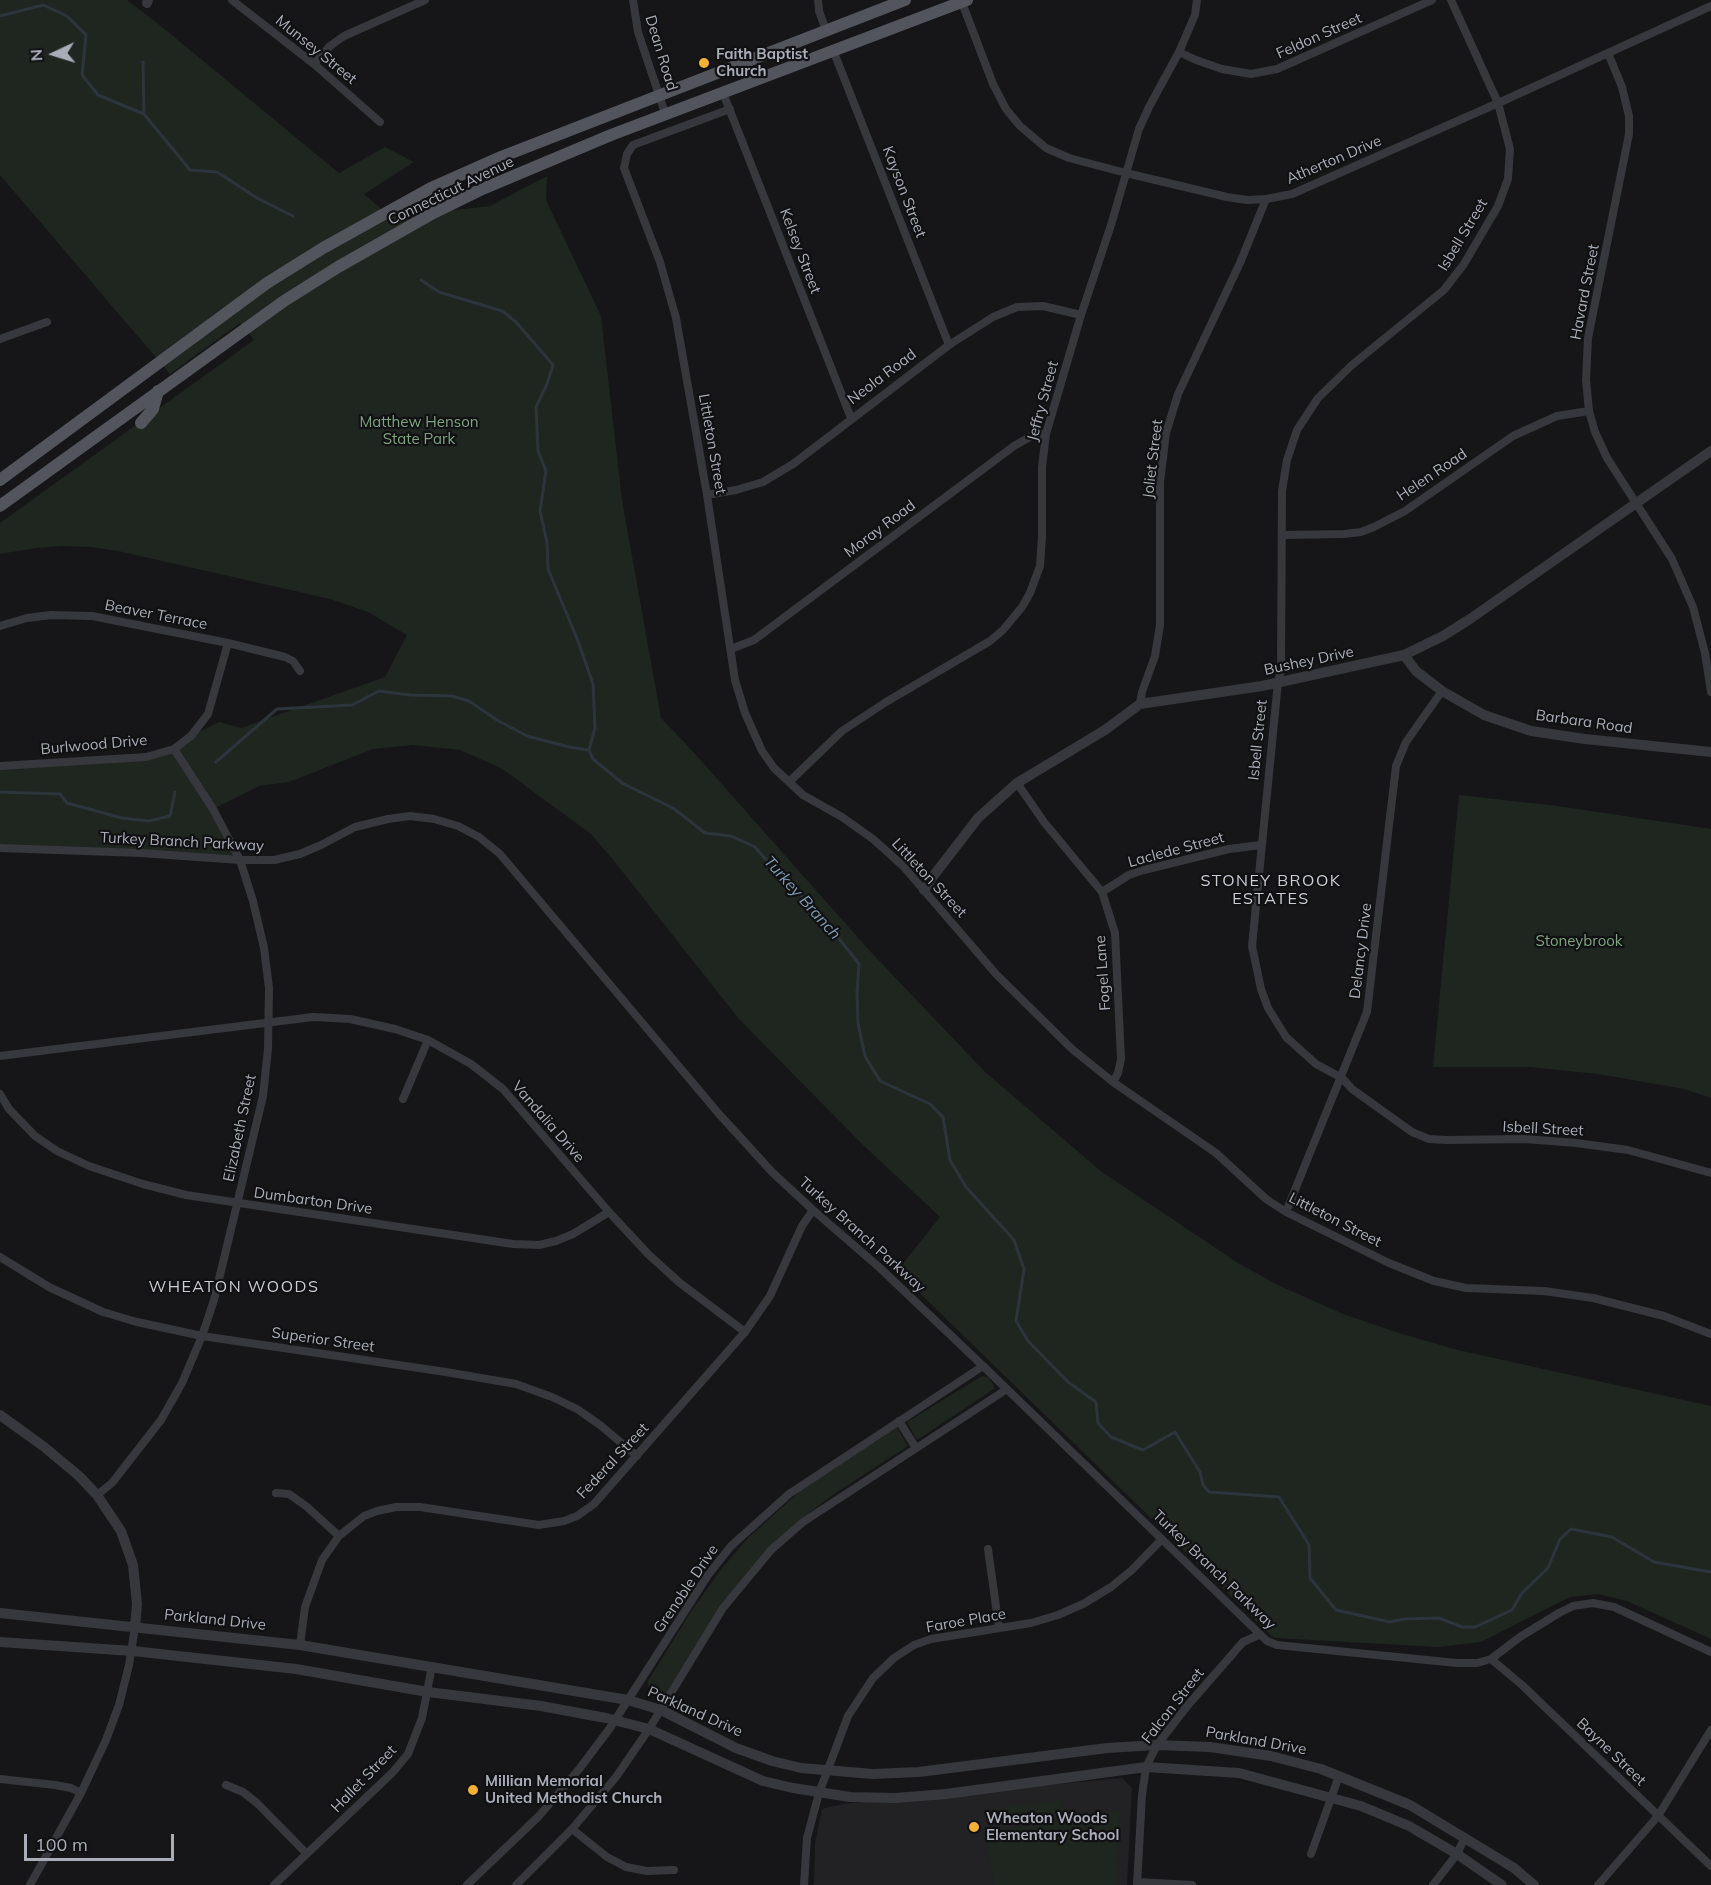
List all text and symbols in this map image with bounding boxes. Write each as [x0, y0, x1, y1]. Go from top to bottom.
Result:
street label: Feldon Street [1273, 9, 1365, 63]
street label: Munsey Street [272, 12, 360, 88]
street label: Dean Road [641, 13, 681, 93]
north arrow [24, 24, 84, 84]
place label: Faith Baptist Church [716, 45, 808, 80]
text: N [26, 49, 46, 62]
marker: Faith Baptist Church [697, 56, 711, 70]
street label: Atherton Drive [1284, 132, 1384, 188]
street label: Kayson Street [878, 144, 930, 240]
street label: Connecticut Avenue [385, 153, 517, 229]
street label: Isbell Street [1434, 196, 1492, 274]
street label: Kelsey Street [775, 206, 825, 296]
street label: Havard Street [1567, 243, 1603, 341]
street label: Neola Road [844, 345, 920, 409]
street label: Jeffry Street [1024, 359, 1062, 443]
street label: Littleton Street [694, 392, 730, 496]
park label: Matthew Henson State Park [359, 413, 479, 448]
street label: Joliet Street [1139, 418, 1167, 500]
street label: Helen Road [1393, 445, 1471, 505]
street label: Moray Road [841, 496, 919, 562]
street label: Beaver Terrace [103, 596, 209, 634]
street label: Bushey Drive [1262, 643, 1356, 679]
street label: Isbell Street [1245, 699, 1271, 781]
street label: Barbara Road [1534, 706, 1634, 738]
street label: Burlwood Drive [40, 731, 148, 759]
street label: Turkey Branch Parkway [100, 829, 264, 855]
street label: Laclede Street [1126, 829, 1226, 871]
street label: Littleton Street [888, 835, 970, 921]
water label: Turkey Branch [759, 852, 845, 944]
district label: STONEY BROOK ESTATES [1201, 871, 1341, 909]
street label: Delancy Drive [1346, 902, 1376, 1000]
park label: Stoneybrook [1535, 932, 1623, 950]
street label: Fogel Lane [1091, 935, 1115, 1011]
street label: Elizabeth Street [220, 1073, 260, 1183]
street label: Vandalia Drive [508, 1078, 588, 1166]
street label: Isbell Street [1502, 1118, 1584, 1140]
street label: Turkey Branch Parkway [795, 1173, 929, 1297]
street label: Dumbarton Drive [253, 1184, 373, 1218]
street label: Littleton Street [1286, 1189, 1384, 1251]
district label: WHEATON WOODS [149, 1277, 319, 1297]
street label: Superior Street [270, 1324, 376, 1356]
street label: Federal Street [573, 1419, 653, 1503]
street label: Turkey Branch Parkway [1149, 1507, 1279, 1633]
street label: Grenoble Drive [650, 1541, 722, 1637]
street label: Faroe Place [925, 1605, 1007, 1637]
street label: Parkland Drive [163, 1606, 267, 1634]
street label: Falcon Street [1138, 1665, 1208, 1747]
street label: Parkland Drive [645, 1683, 745, 1741]
street label: Bayne Street [1573, 1714, 1649, 1790]
street label: Parkland Drive [1204, 1723, 1308, 1759]
street label: Hallet Street [328, 1742, 400, 1816]
place label: Millian Memorial United Methodist Church [485, 1772, 662, 1807]
marker: Millian Memorial United Methodist Church [466, 1783, 480, 1797]
place label: Wheaton Woods Elementary School [986, 1809, 1119, 1844]
marker: Wheaton Woods Elementary School [967, 1820, 981, 1834]
scale bar [27, 1822, 177, 1860]
text: 100 m [35, 1833, 88, 1856]

